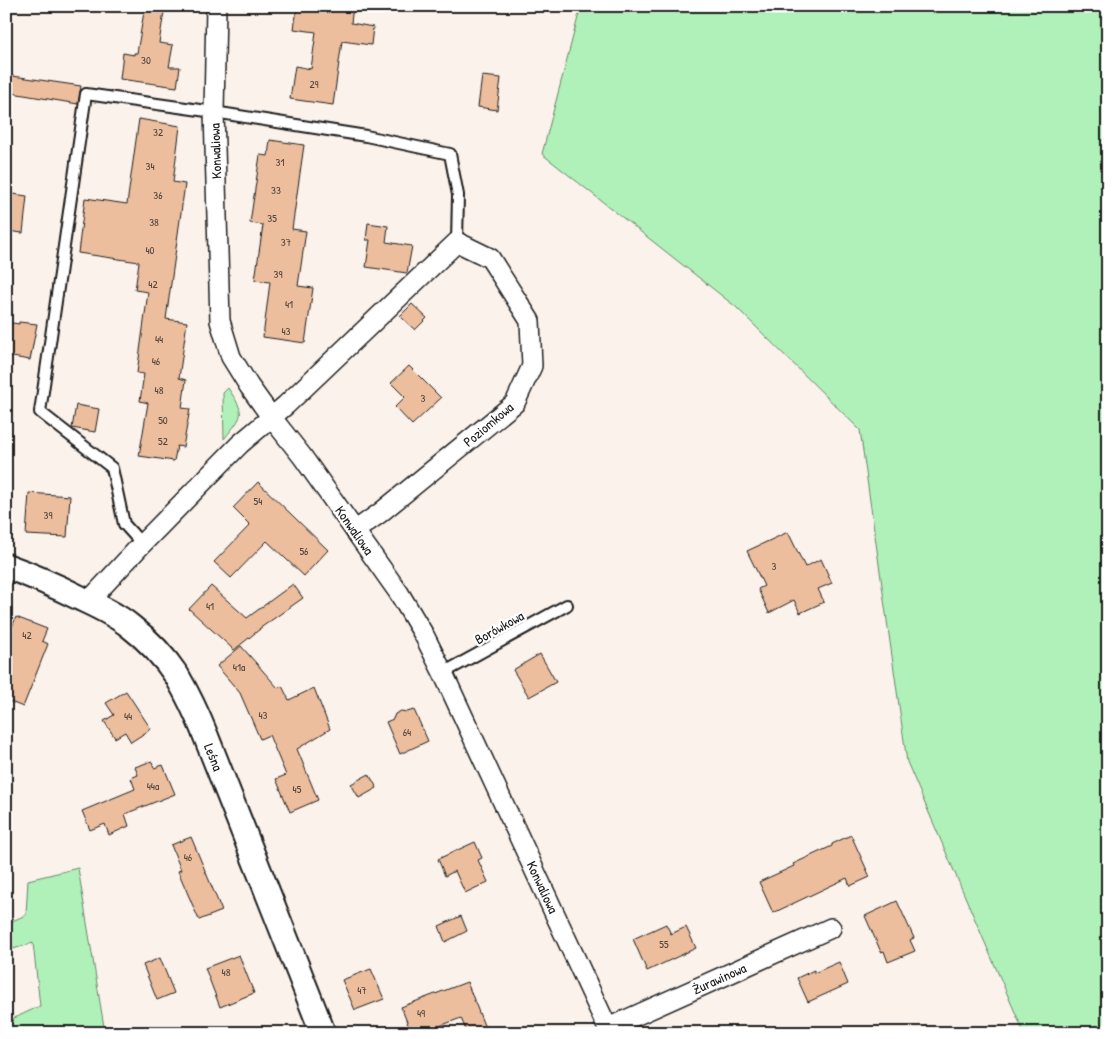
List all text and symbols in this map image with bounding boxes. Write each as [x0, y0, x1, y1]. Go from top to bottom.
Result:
house number: 30 [141, 53, 151, 67]
house number: 29 [309, 77, 319, 91]
street label: Konwaliowa [205, 122, 225, 179]
house number: 32 [153, 125, 163, 139]
house number: 31 [276, 155, 284, 169]
house number: 34 [145, 159, 155, 173]
house number: 33 [271, 183, 281, 197]
house number: 36 [153, 188, 163, 202]
house number: 35 [267, 211, 277, 225]
house number: 38 [149, 215, 159, 229]
house number: 37 [281, 235, 291, 249]
house number: 40 [145, 243, 155, 257]
house number: 39 [274, 267, 282, 281]
house number: 42 [148, 277, 158, 291]
house number: 41 [285, 297, 293, 311]
house number: 43 [281, 324, 291, 338]
house number: 44 [155, 332, 163, 346]
house number: 46 [152, 354, 161, 368]
house number: 48 [155, 383, 164, 397]
house number: 3 [421, 391, 426, 405]
street label: Poziomkowa [459, 397, 518, 451]
house number: 50 [158, 413, 168, 427]
house number: 52 [158, 434, 168, 448]
house number: 54 [254, 494, 262, 508]
street label: Konwaliowa [331, 502, 379, 559]
house number: 39 [44, 508, 52, 522]
house number: 56 [299, 544, 309, 558]
house number: 3 [772, 559, 777, 573]
house number: 41 [206, 599, 214, 613]
street label: Borówkowa [471, 605, 528, 648]
house number: 42 [22, 628, 32, 642]
house number: 41a [233, 660, 246, 674]
house number: 43 [258, 708, 268, 722]
house number: 44 [124, 709, 132, 723]
house number: 64 [403, 725, 411, 739]
street label: Leśna [200, 740, 228, 774]
house number: 44a [147, 779, 160, 793]
house number: 45 [293, 782, 302, 796]
house number: 46 [184, 850, 193, 864]
street label: Konwaliowa [523, 858, 564, 917]
house number: 55 [659, 937, 669, 951]
street label: Żurawinowa [689, 957, 749, 998]
house number: 48 [222, 965, 231, 979]
house number: 47 [357, 983, 367, 997]
house number: 49 [417, 1006, 425, 1020]

